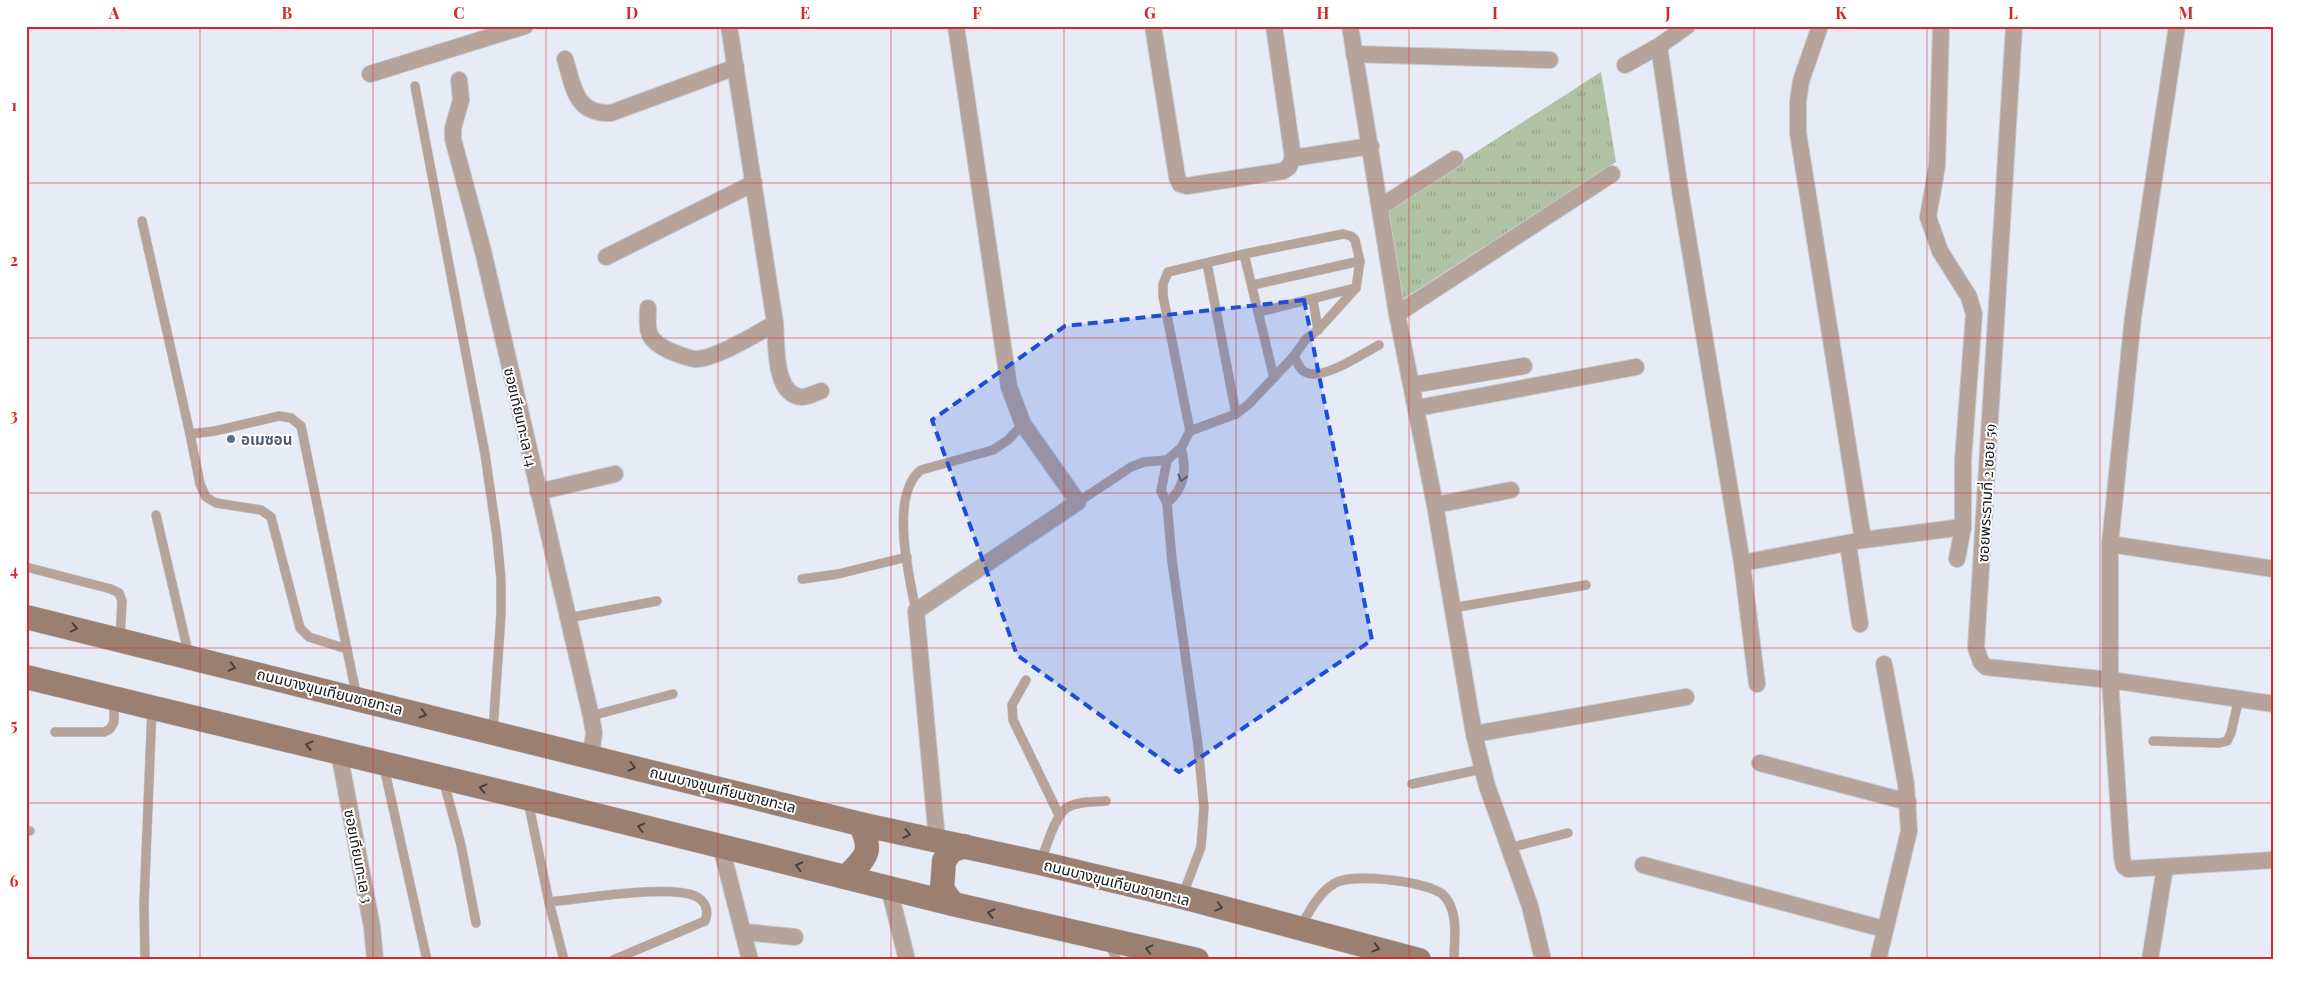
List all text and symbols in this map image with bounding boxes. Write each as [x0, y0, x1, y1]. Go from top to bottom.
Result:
text: A [108, 2, 120, 23]
text: B [282, 2, 293, 23]
text: C [453, 2, 465, 23]
text: D [626, 2, 638, 23]
text: E [800, 2, 810, 23]
text: F [972, 2, 982, 23]
text: G [1144, 2, 1156, 23]
text: H [1317, 2, 1330, 23]
text: I [1492, 2, 1498, 23]
text: J [1664, 2, 1671, 23]
text: K [1835, 2, 1847, 23]
text: L [2008, 2, 2018, 23]
text: M [2179, 2, 2194, 23]
text: 1 [11, 94, 17, 115]
text: 2 [10, 249, 18, 270]
street label: ซอยเทียนทะเล 14 [500, 365, 542, 469]
text: 3 [10, 404, 18, 425]
street label: ซอยพระรามที่ 2 ซอย 59 [1972, 423, 2000, 563]
place label: อเมซอน [241, 429, 292, 449]
marker: อเมซอน [225, 433, 237, 445]
one-way arrow [1177, 473, 1188, 482]
text: 4 [10, 559, 18, 580]
one-way arrow [69, 622, 78, 633]
one-way arrow [227, 661, 236, 672]
street label: ถนนบางขุนเทียนชายทะเล [255, 663, 405, 719]
one-way arrow [419, 709, 427, 719]
text: 5 [10, 714, 18, 735]
one-way arrow [304, 740, 313, 751]
one-way arrow [627, 761, 635, 771]
street label: ถนนบางขุนเทียนชายทะเล [648, 761, 798, 817]
one-way arrow [479, 783, 488, 794]
street label: ซอยเทียนทะเล 3 [340, 807, 378, 905]
one-way arrow [637, 822, 646, 833]
one-way arrow [903, 828, 912, 839]
street label: ถนนบางขุนเทียนชายทะเล [1042, 854, 1192, 910]
one-way arrow [794, 861, 803, 872]
text: 6 [10, 870, 19, 891]
one-way arrow [1214, 901, 1223, 912]
one-way arrow [986, 908, 995, 919]
one-way arrow [1371, 943, 1379, 953]
one-way arrow [1145, 944, 1154, 955]

